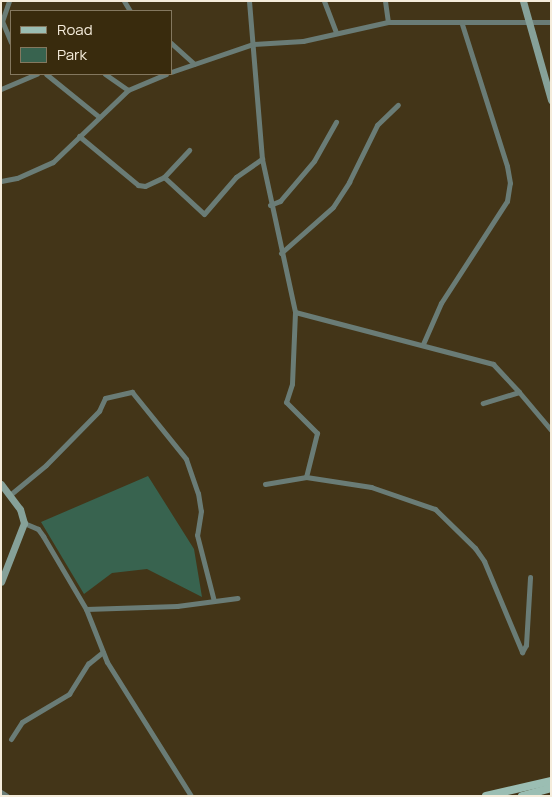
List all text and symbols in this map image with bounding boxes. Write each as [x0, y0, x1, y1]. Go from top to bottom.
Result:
legend [10, 10, 172, 75]
text: Road [57, 19, 93, 40]
text: Park [57, 44, 87, 65]

